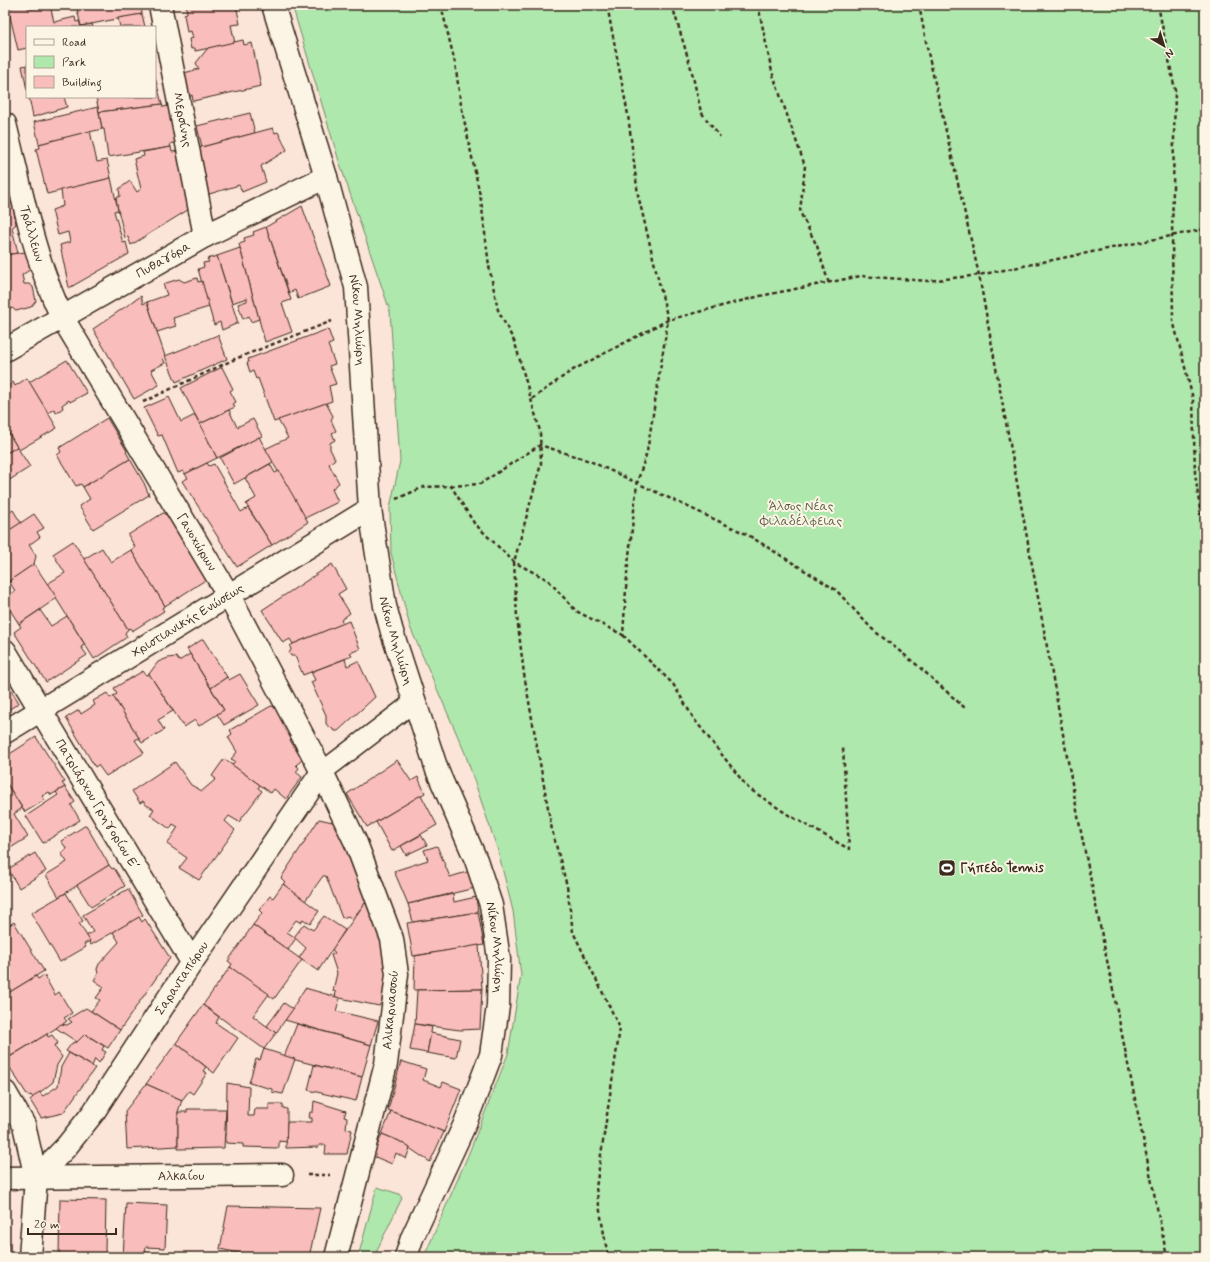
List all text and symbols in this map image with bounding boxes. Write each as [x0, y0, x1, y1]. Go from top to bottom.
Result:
legend [26, 26, 156, 98]
north arrow [1144, 26, 1184, 66]
text: Road [62, 35, 86, 51]
text: N [1162, 45, 1177, 61]
text: Park [62, 55, 86, 71]
text: Building [62, 75, 102, 92]
street label: Μερσίνης [169, 91, 196, 149]
street label: Τράλλεων [16, 204, 48, 264]
street label: Πυθαγόρα [133, 238, 193, 282]
street label: Νίκου Μηλιώρη [344, 272, 369, 366]
park label: Άλσος Νέας Φιλαδέλφειας [759, 498, 842, 530]
street label: Γανοχώρων [173, 510, 221, 574]
street label: Χριστιανικής Ενώσεως [128, 579, 247, 661]
street label: Νίκου Μηλιώρη [375, 595, 417, 687]
street label: Πατριάρχου Γρηγορίου Ε΄ [51, 736, 145, 876]
sports icon: Γήπεδο Tennis [937, 858, 957, 878]
place label: Γήπεδο Tennis [960, 860, 1044, 877]
street label: Νίκου Μηλιώρη [482, 901, 508, 993]
street label: Σαρανταπόρου [151, 938, 212, 1018]
street label: Αλικαρνασσού [379, 969, 403, 1051]
street label: Αλκαίου [158, 1167, 204, 1185]
scale bar [28, 1210, 116, 1236]
text: 20 m [34, 1217, 60, 1233]

